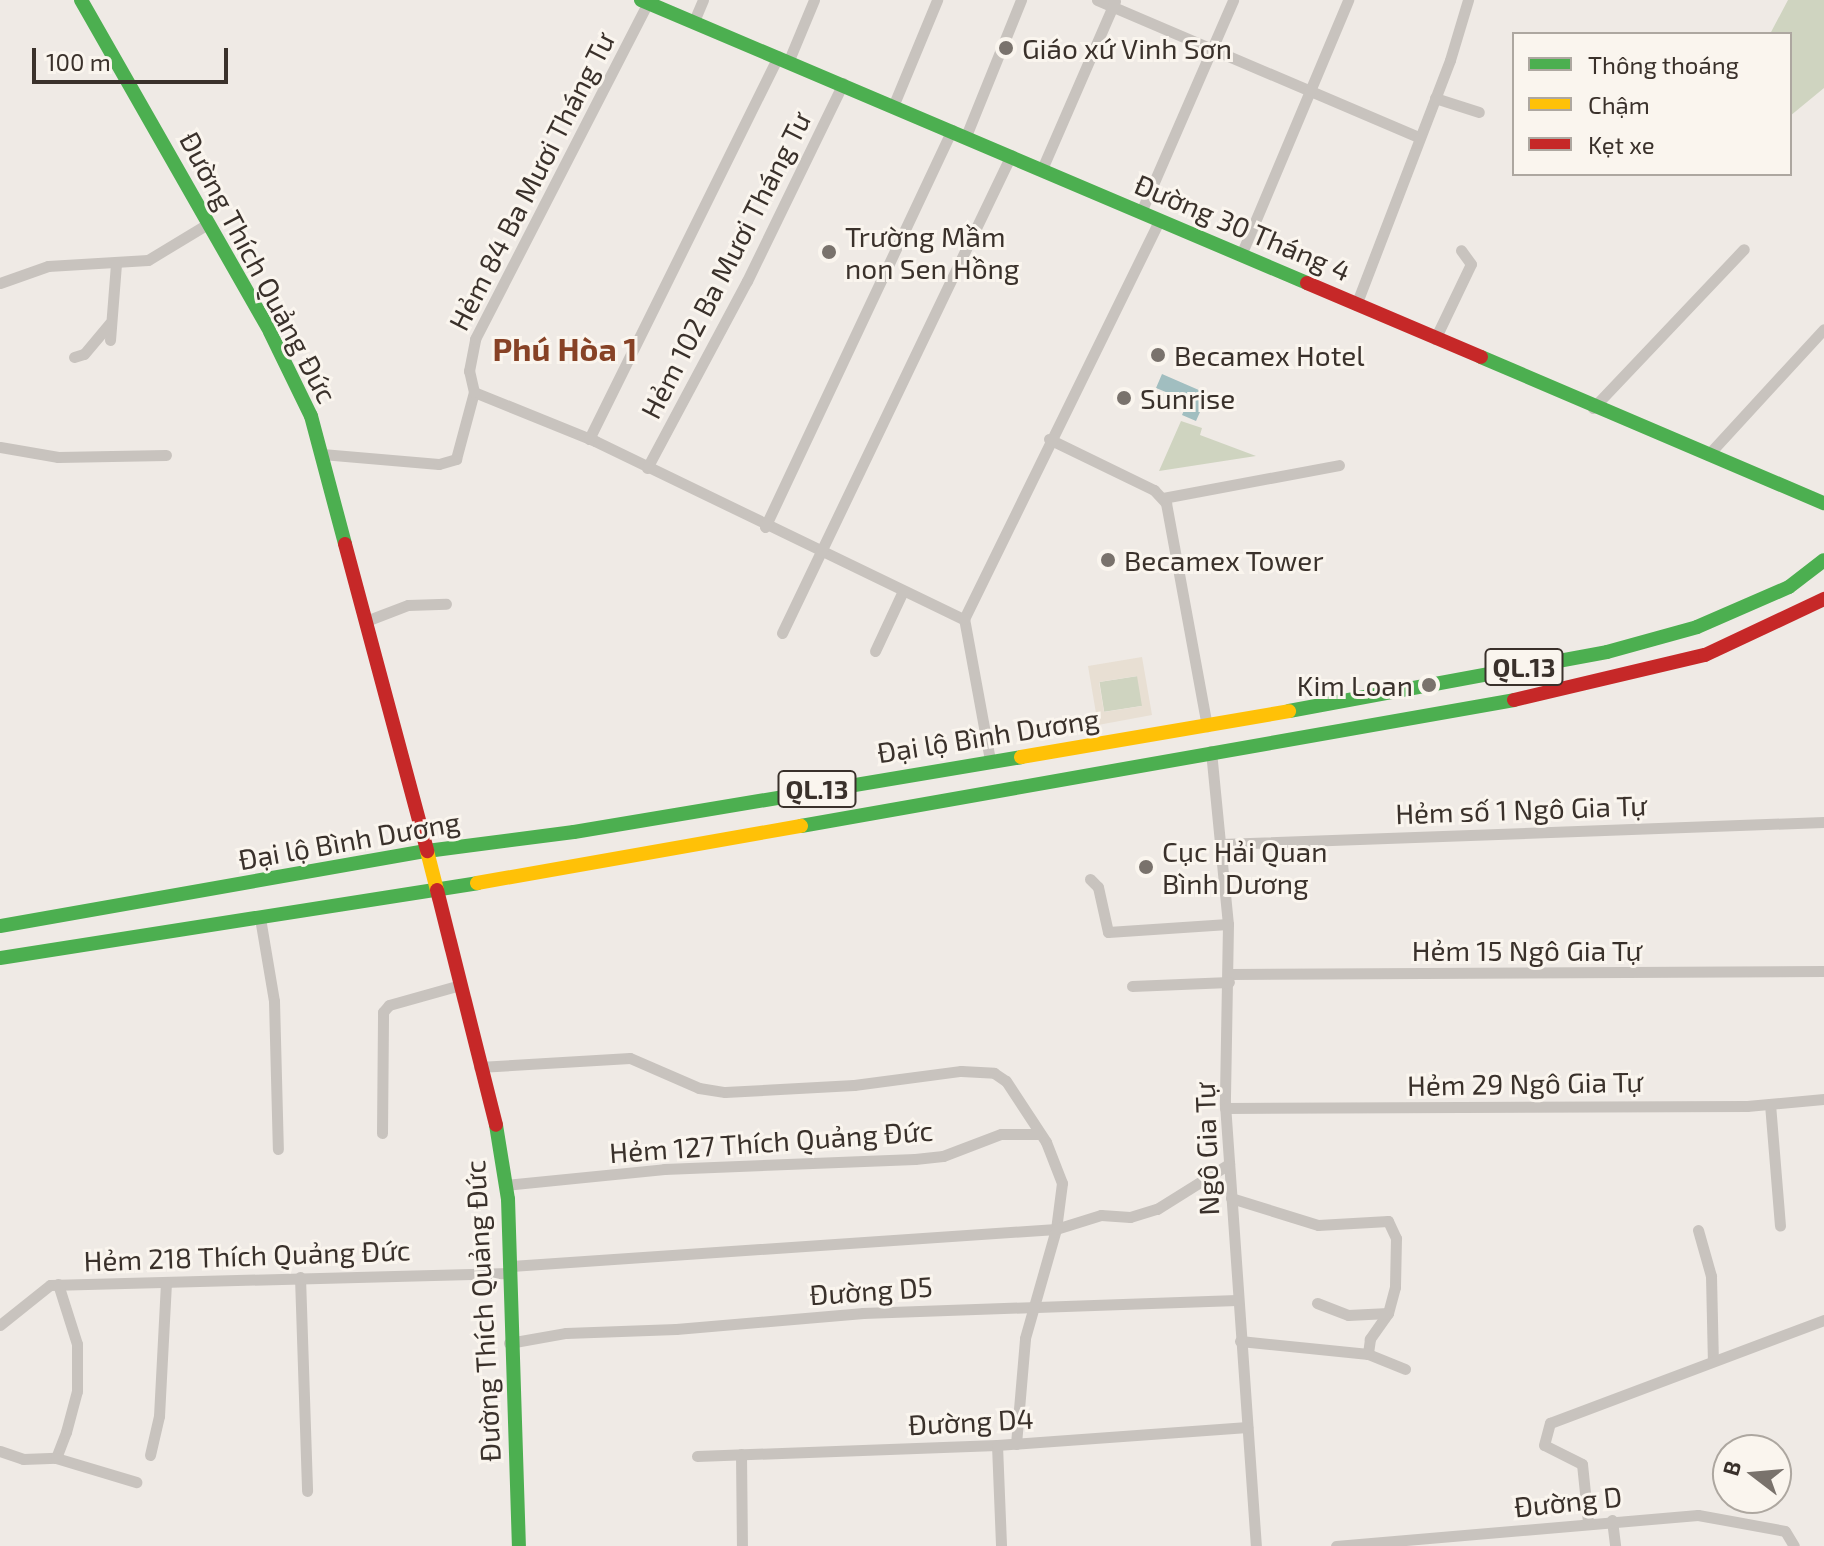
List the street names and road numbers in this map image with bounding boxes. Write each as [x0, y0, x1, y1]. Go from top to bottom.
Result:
street label: Hẻm 84 Ba Mươi Tháng Tư [441, 26, 621, 336]
street label: Hẻm 102 Ba Mươi Tháng Tư [633, 106, 817, 424]
street label: Đường Thích Quảng Đức [173, 125, 345, 409]
street label: Đường 30 Tháng 4 [1130, 166, 1356, 288]
road number: QL.13 [1484, 645, 1564, 689]
street label: Đại lộ Bình Dương [875, 701, 1101, 769]
road number: QL.13 [777, 767, 857, 811]
street label: Hẻm số 1 Ngô Gia Tự [1394, 788, 1648, 830]
street label: Đại lộ Bình Dương [236, 804, 462, 876]
street label: Hẻm 15 Ngô Gia Tự [1412, 933, 1642, 967]
street label: Hẻm 29 Ngô Gia Tự [1406, 1064, 1644, 1102]
street label: Ngô Gia Tự [1187, 1081, 1225, 1217]
street label: Hẻm 127 Thích Quảng Đức [608, 1113, 934, 1169]
street label: Đường Thích Quảng Đức [457, 1159, 507, 1463]
street label: Hẻm 218 Thích Quảng Đức [83, 1232, 411, 1278]
street label: Đường D5 [808, 1269, 934, 1311]
street label: Đường D4 [907, 1401, 1035, 1441]
street label: Đường D [1512, 1479, 1624, 1523]

